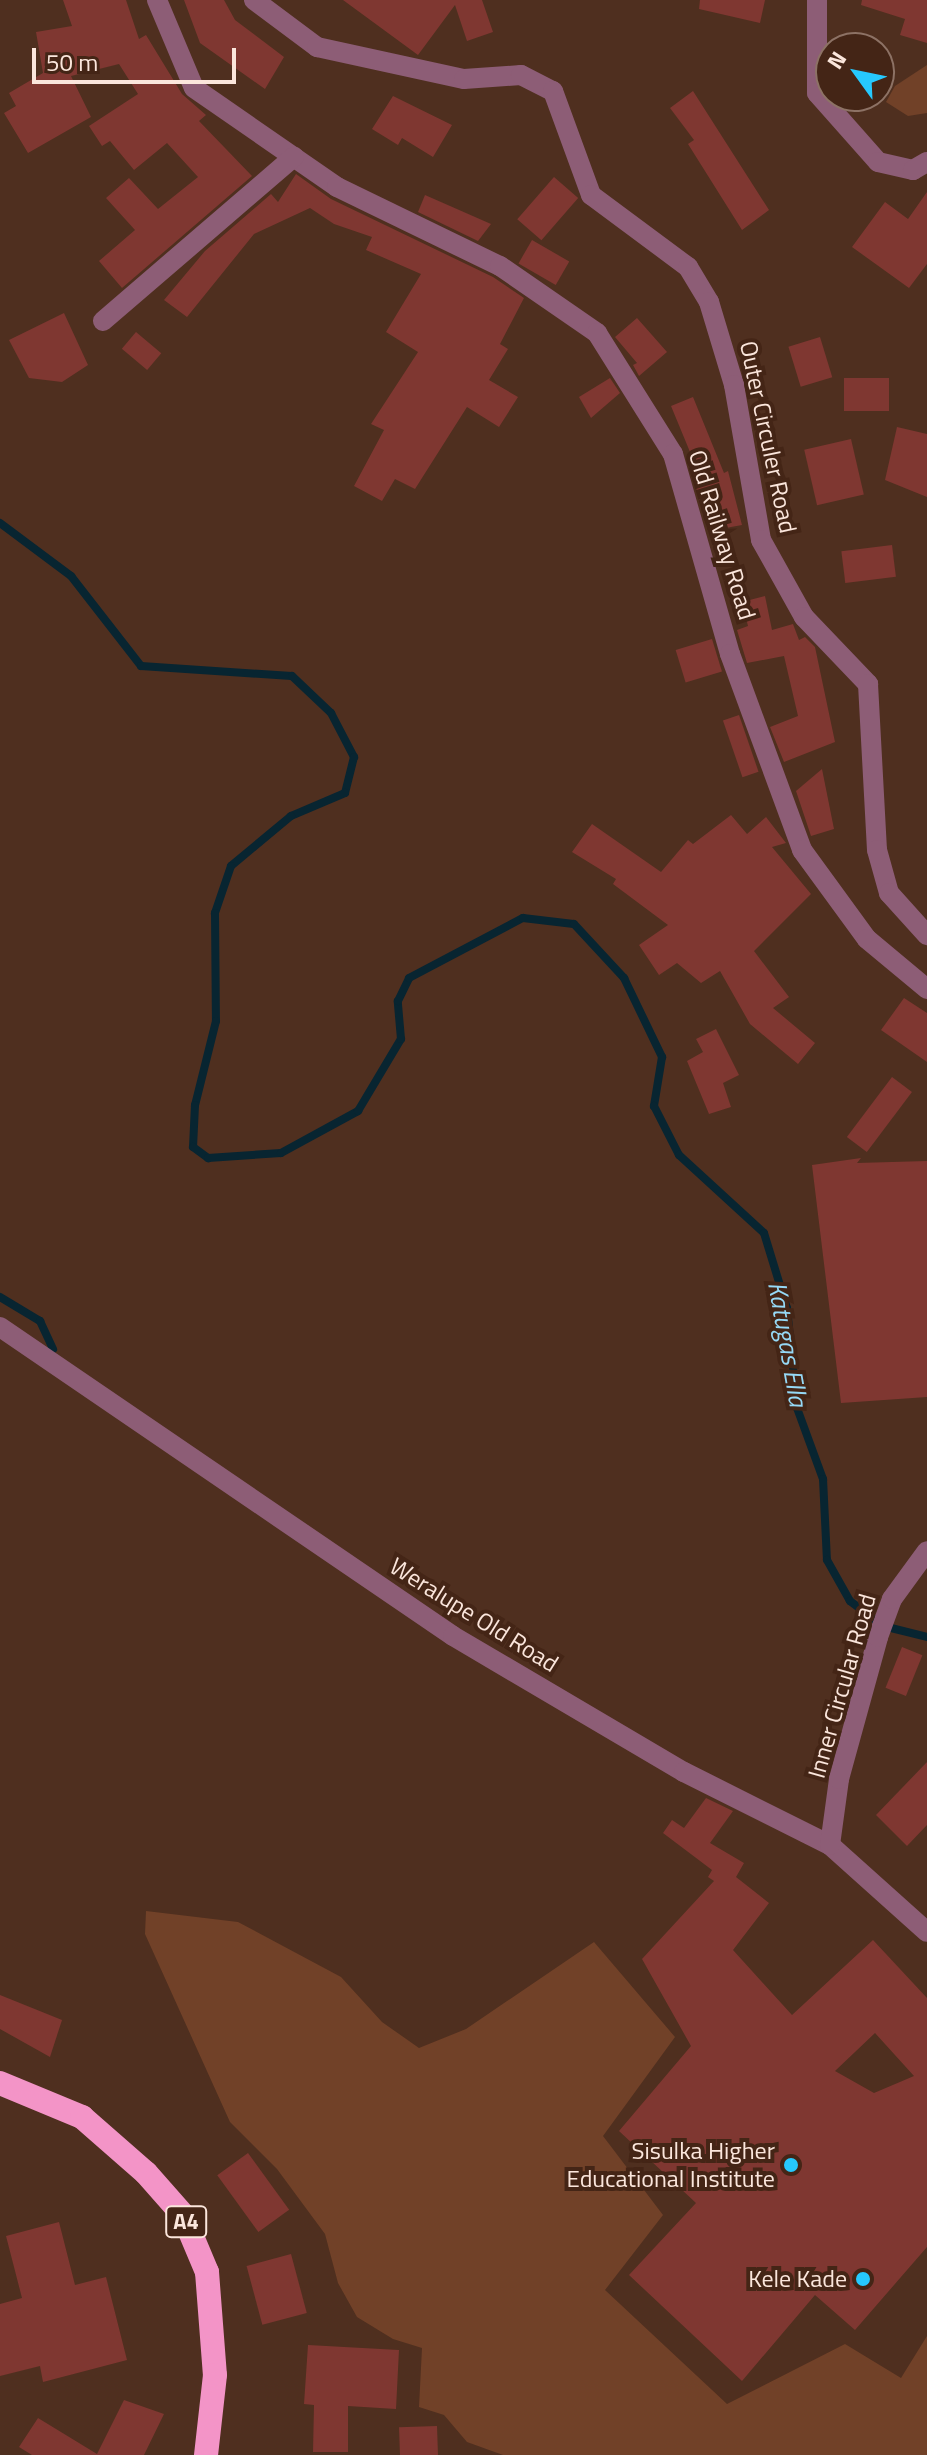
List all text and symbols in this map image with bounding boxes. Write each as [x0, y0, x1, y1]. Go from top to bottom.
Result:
scale bar [36, 32, 240, 82]
north arrow [815, 32, 895, 112]
text: 50 m [46, 44, 98, 80]
text: N [818, 44, 855, 76]
street label: Outer Circuler Road [734, 338, 802, 536]
street label: Old Railway Road [683, 447, 761, 623]
water label: Katugas Ella [762, 1279, 814, 1409]
street label: Weralupe Old Road [385, 1552, 563, 1678]
street label: Inner Circular Road [802, 1591, 882, 1781]
place label: Sisulka Higher Educational Institute [567, 2137, 775, 2193]
marker: Sisulka Higher Educational Institute [782, 2156, 800, 2174]
road number: A4 [164, 2204, 208, 2240]
place label: Kele Kade [748, 2265, 847, 2293]
marker: Kele Kade [854, 2270, 872, 2288]

